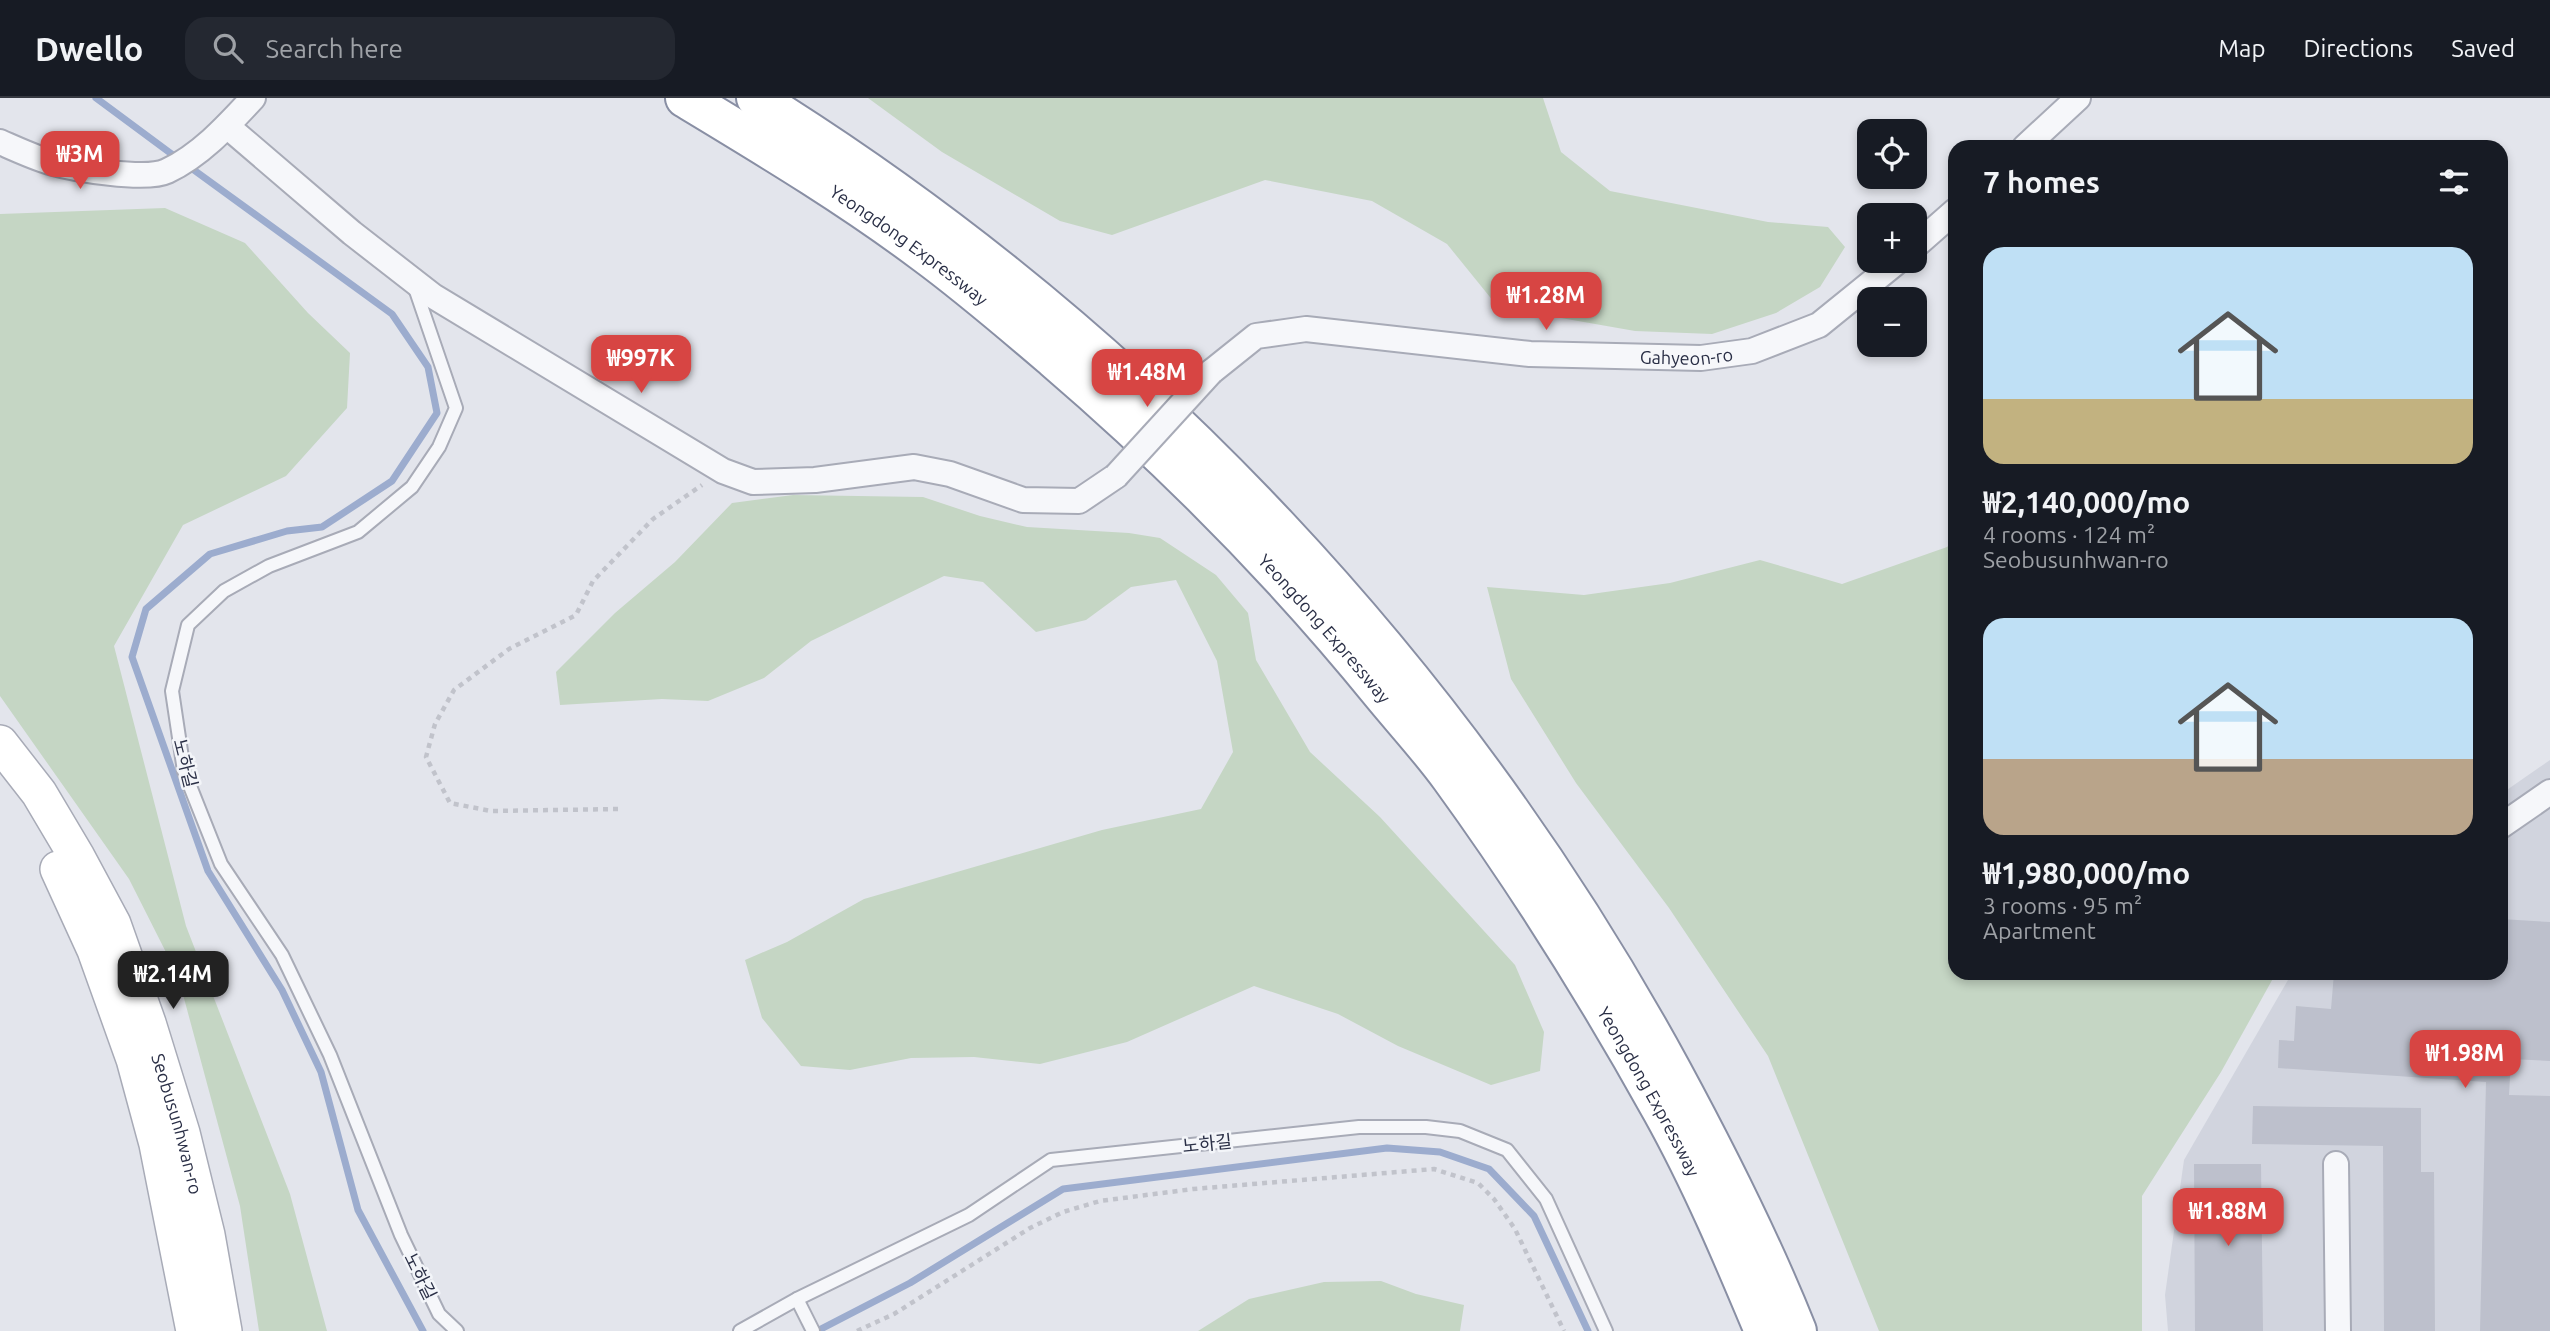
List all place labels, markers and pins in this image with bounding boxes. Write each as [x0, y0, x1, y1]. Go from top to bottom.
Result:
pin: ₩3M [46, 132, 114, 191]
pin: ₩1.28M [1489, 272, 1603, 332]
pin: ₩997K [592, 336, 690, 395]
pin: ₩1.48M [1090, 350, 1204, 409]
pin: ₩2.14M [116, 951, 230, 1011]
pin: ₩1.98M [2408, 1030, 2522, 1090]
pin: ₩1.88M [2171, 1188, 2285, 1248]

